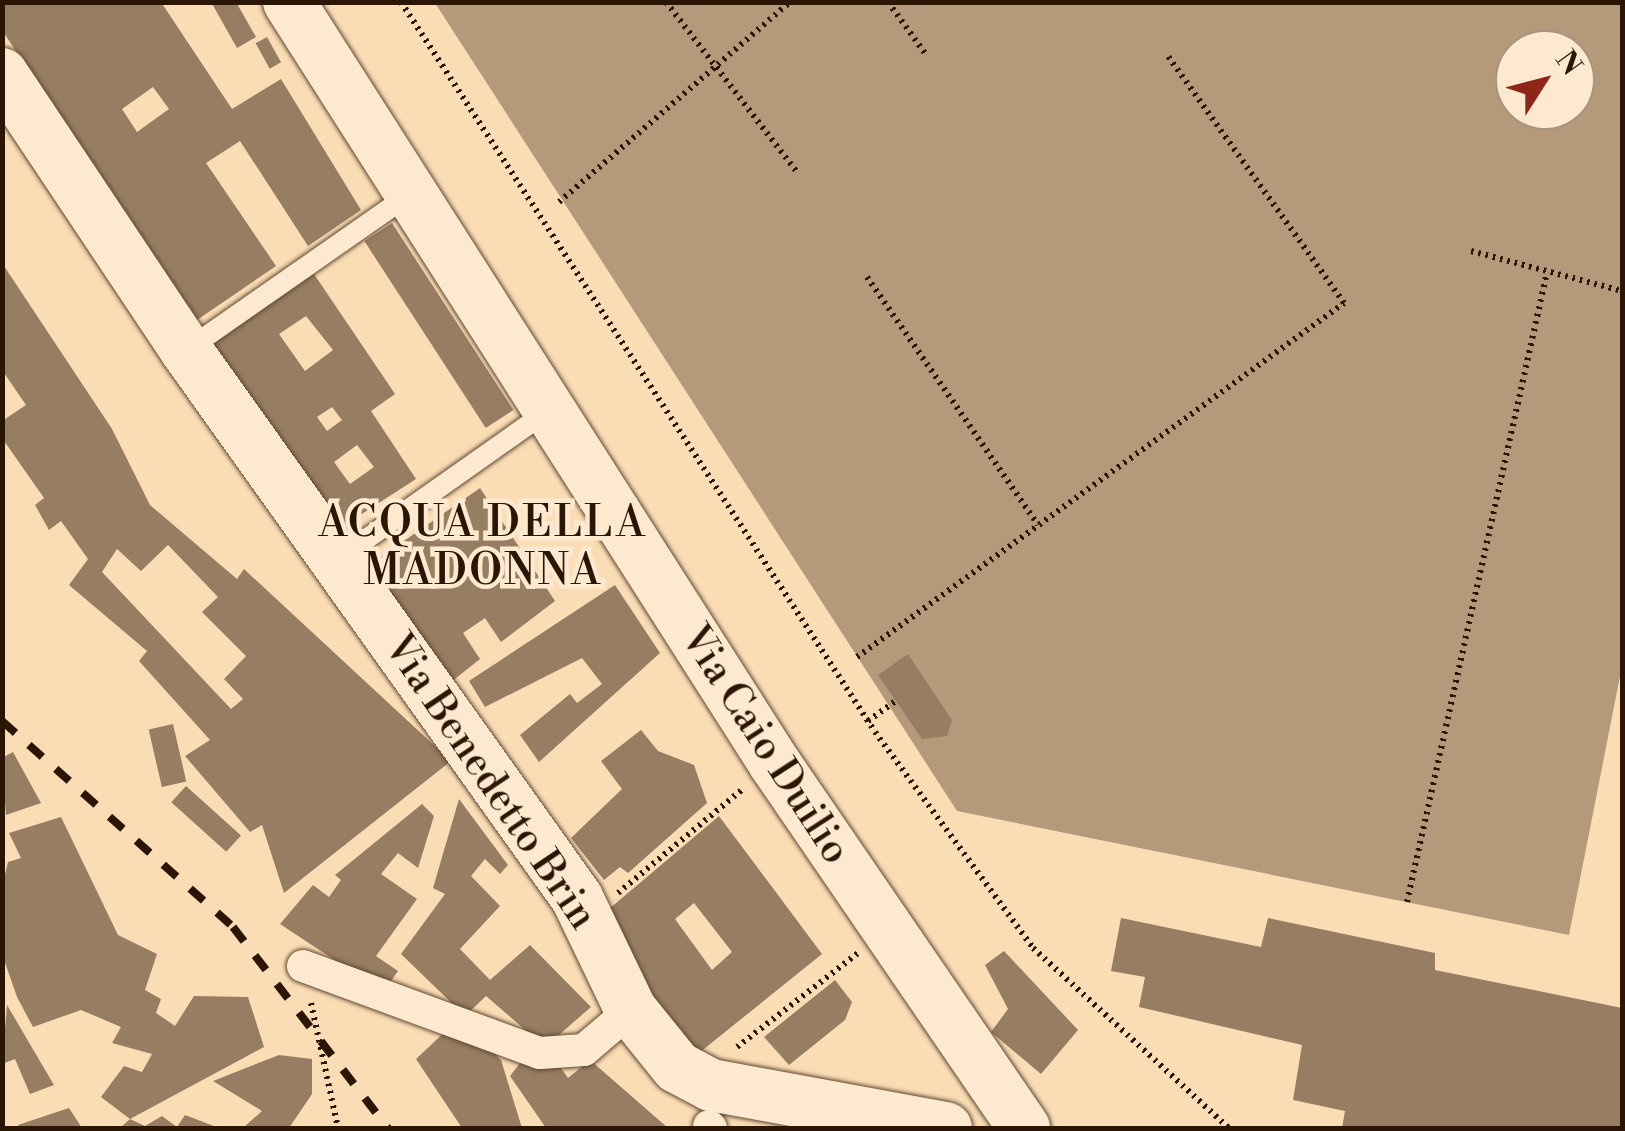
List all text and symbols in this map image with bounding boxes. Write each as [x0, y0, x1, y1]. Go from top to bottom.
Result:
north arrow [1495, 30, 1595, 130]
text: N [1547, 44, 1589, 82]
district label: ACQUA DELLA MADONNA [319, 499, 647, 598]
street label: Via Caio Duilio [670, 617, 860, 873]
street label: Via Benedetto Brin [374, 626, 606, 938]

